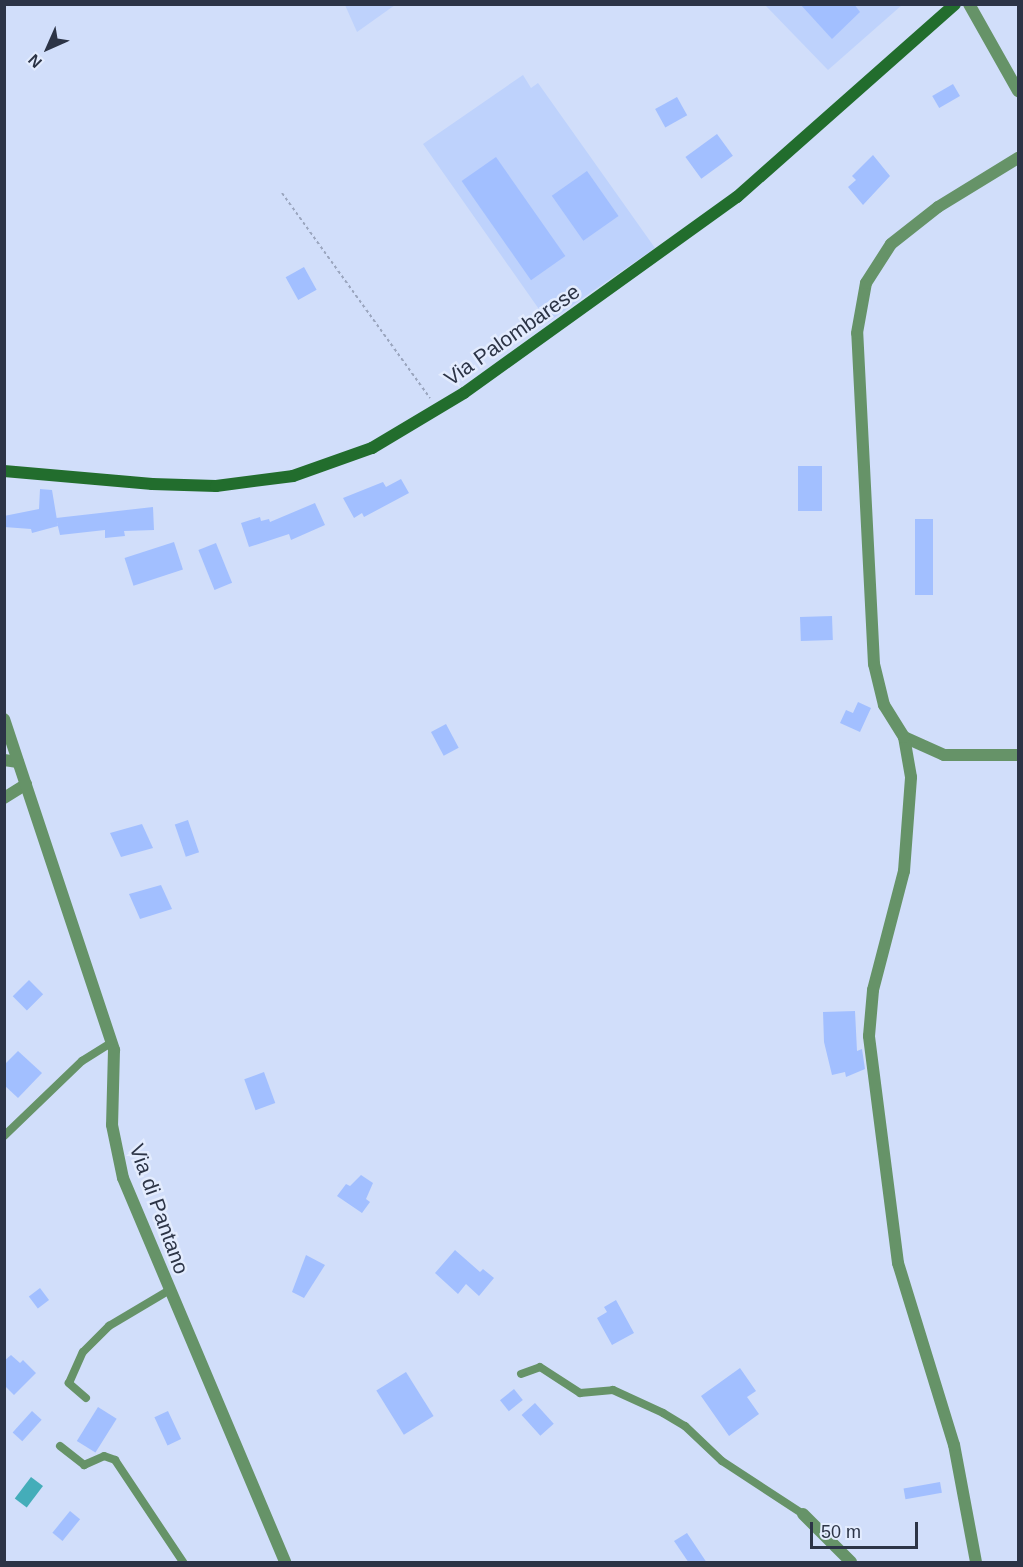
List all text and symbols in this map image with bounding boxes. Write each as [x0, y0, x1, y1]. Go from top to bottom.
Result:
north arrow [18, 18, 78, 78]
text: N [25, 51, 45, 71]
street label: Via Palombarese [439, 279, 585, 391]
street label: Via di Pantano [124, 1141, 194, 1277]
scale bar [813, 1510, 921, 1548]
text: 50 m [821, 1522, 861, 1542]

